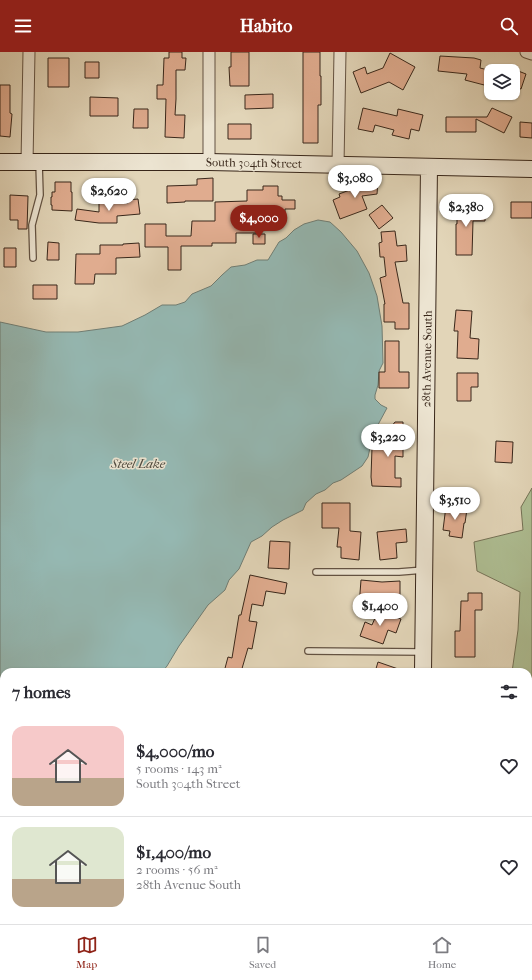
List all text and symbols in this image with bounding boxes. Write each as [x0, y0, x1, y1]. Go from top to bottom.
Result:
icon: menu [12, 15, 34, 37]
icon: search [498, 15, 520, 37]
text: Habito [240, 16, 292, 37]
map controls [484, 64, 520, 100]
button: layers [484, 64, 520, 100]
street label: South 304th Street [206, 155, 303, 171]
pin: $3,080 [322, 165, 388, 199]
text: $3,080 [337, 170, 373, 185]
pin: $2,620 [76, 178, 142, 212]
text: $2,620 [90, 183, 128, 198]
pin: $2,380 [433, 194, 499, 228]
text: $2,380 [448, 199, 484, 214]
pin: $4,000 [226, 205, 292, 239]
text: $4,000 [239, 210, 279, 225]
street label: 28th Avenue South [419, 310, 435, 408]
pin: $3,220 [355, 424, 421, 458]
text: $3,220 [370, 429, 406, 444]
water label: Steel Lake [110, 456, 166, 471]
pin: $3,510 [422, 487, 488, 521]
text: $3,510 [439, 492, 471, 507]
pin: $1,400 [347, 593, 413, 627]
text: $1,400 [362, 598, 398, 613]
icon: filters [498, 681, 520, 703]
text: 7 homes [12, 682, 71, 702]
text: $4,000/mo [136, 741, 214, 761]
icon: home [44, 742, 92, 790]
icon: heart [498, 755, 520, 777]
text: 5 rooms · 143 m² [136, 761, 222, 776]
text: South 304th Street [136, 776, 240, 791]
text: $1,400/mo [136, 842, 211, 862]
icon: home [44, 843, 92, 891]
icon: heart [498, 856, 520, 878]
text: 2 rooms · 56 m² [136, 862, 218, 877]
text: 28th Avenue South [136, 877, 241, 892]
tab: Map [76, 934, 98, 971]
tab: Saved [249, 934, 276, 971]
tab: Home [428, 934, 456, 971]

